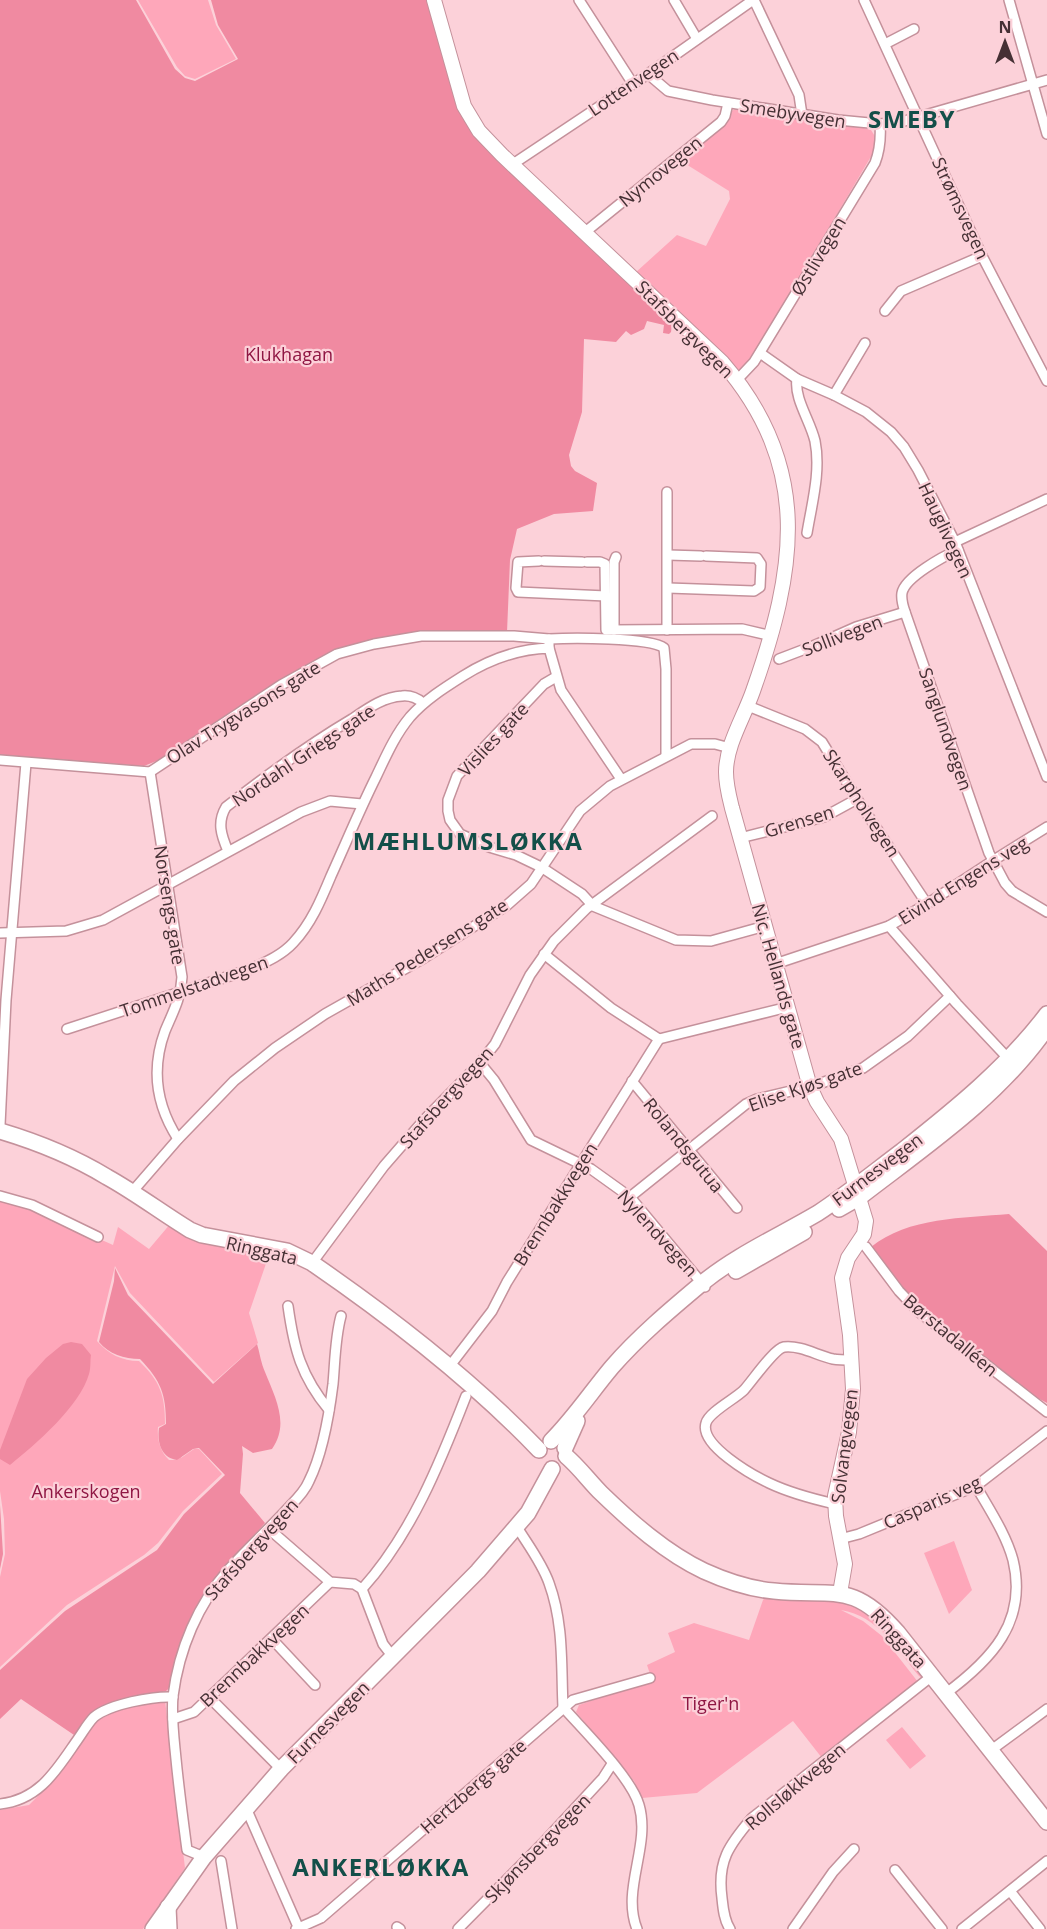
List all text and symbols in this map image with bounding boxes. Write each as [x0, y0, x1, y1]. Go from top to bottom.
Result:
north arrow [975, 12, 1035, 72]
text: N [998, 16, 1012, 38]
street label: Lottenvegen [583, 43, 683, 121]
street label: Smebyvegen [738, 93, 848, 133]
district label: SMEBY [868, 102, 956, 135]
street label: Nymovegen [614, 130, 706, 212]
street label: Strømsvegen [927, 153, 995, 263]
street label: Østlivegen [785, 212, 851, 300]
street label: Stafsbergvegen [631, 275, 739, 383]
park label: Klukhagan [245, 342, 333, 366]
street label: Hauglivegen [913, 478, 979, 582]
street label: Sollivegen [798, 609, 886, 661]
street label: Olav Trygvasons gate [161, 655, 325, 769]
street label: Sanglundvegen [914, 664, 978, 794]
street label: Vislies gate [453, 697, 533, 781]
street label: Nordahl Griegs gate [227, 698, 379, 812]
street label: Skarpholvegen [818, 744, 906, 862]
street label: Grensen [761, 799, 837, 843]
district label: MÆHLUMSLØKKA [353, 824, 583, 857]
street label: Eivind Engens veg [894, 830, 1033, 930]
street label: Norsengs gate [149, 843, 191, 967]
street label: Maths Pedersens gate [342, 893, 512, 1011]
street label: Nic. Hellands gate [747, 901, 811, 1051]
street label: Tommelstadvegen [117, 949, 271, 1023]
street label: Stafsbergvegen [394, 1041, 498, 1153]
street label: Elise Kjøs gate [745, 1055, 865, 1117]
street label: Rolandsgutua [638, 1093, 730, 1197]
street label: Furnesvegen [827, 1127, 927, 1211]
street label: Brennbakkvegen [507, 1138, 603, 1270]
street label: Nylendvegen [613, 1184, 703, 1282]
street label: Ringgata [224, 1230, 300, 1270]
street label: Børstadalléen [899, 1288, 1003, 1382]
street label: Solvangvegen [825, 1387, 863, 1505]
street label: Casparis veg [879, 1470, 985, 1534]
park label: Ankerskogen [31, 1479, 141, 1503]
street label: Stafsbergvegen [199, 1493, 303, 1605]
street label: Brennbakkvegen [194, 1598, 314, 1712]
street label: Ringgata [866, 1603, 932, 1673]
street label: Furnesvegen [282, 1676, 374, 1768]
park label: Tiger'n [683, 1691, 739, 1715]
street label: Hertzbergs gate [415, 1733, 531, 1839]
street label: Rollsløkkvegen [740, 1737, 850, 1835]
street label: Skjønsbergvegen [479, 1788, 595, 1908]
district label: ANKERLØKKA [292, 1850, 470, 1883]

